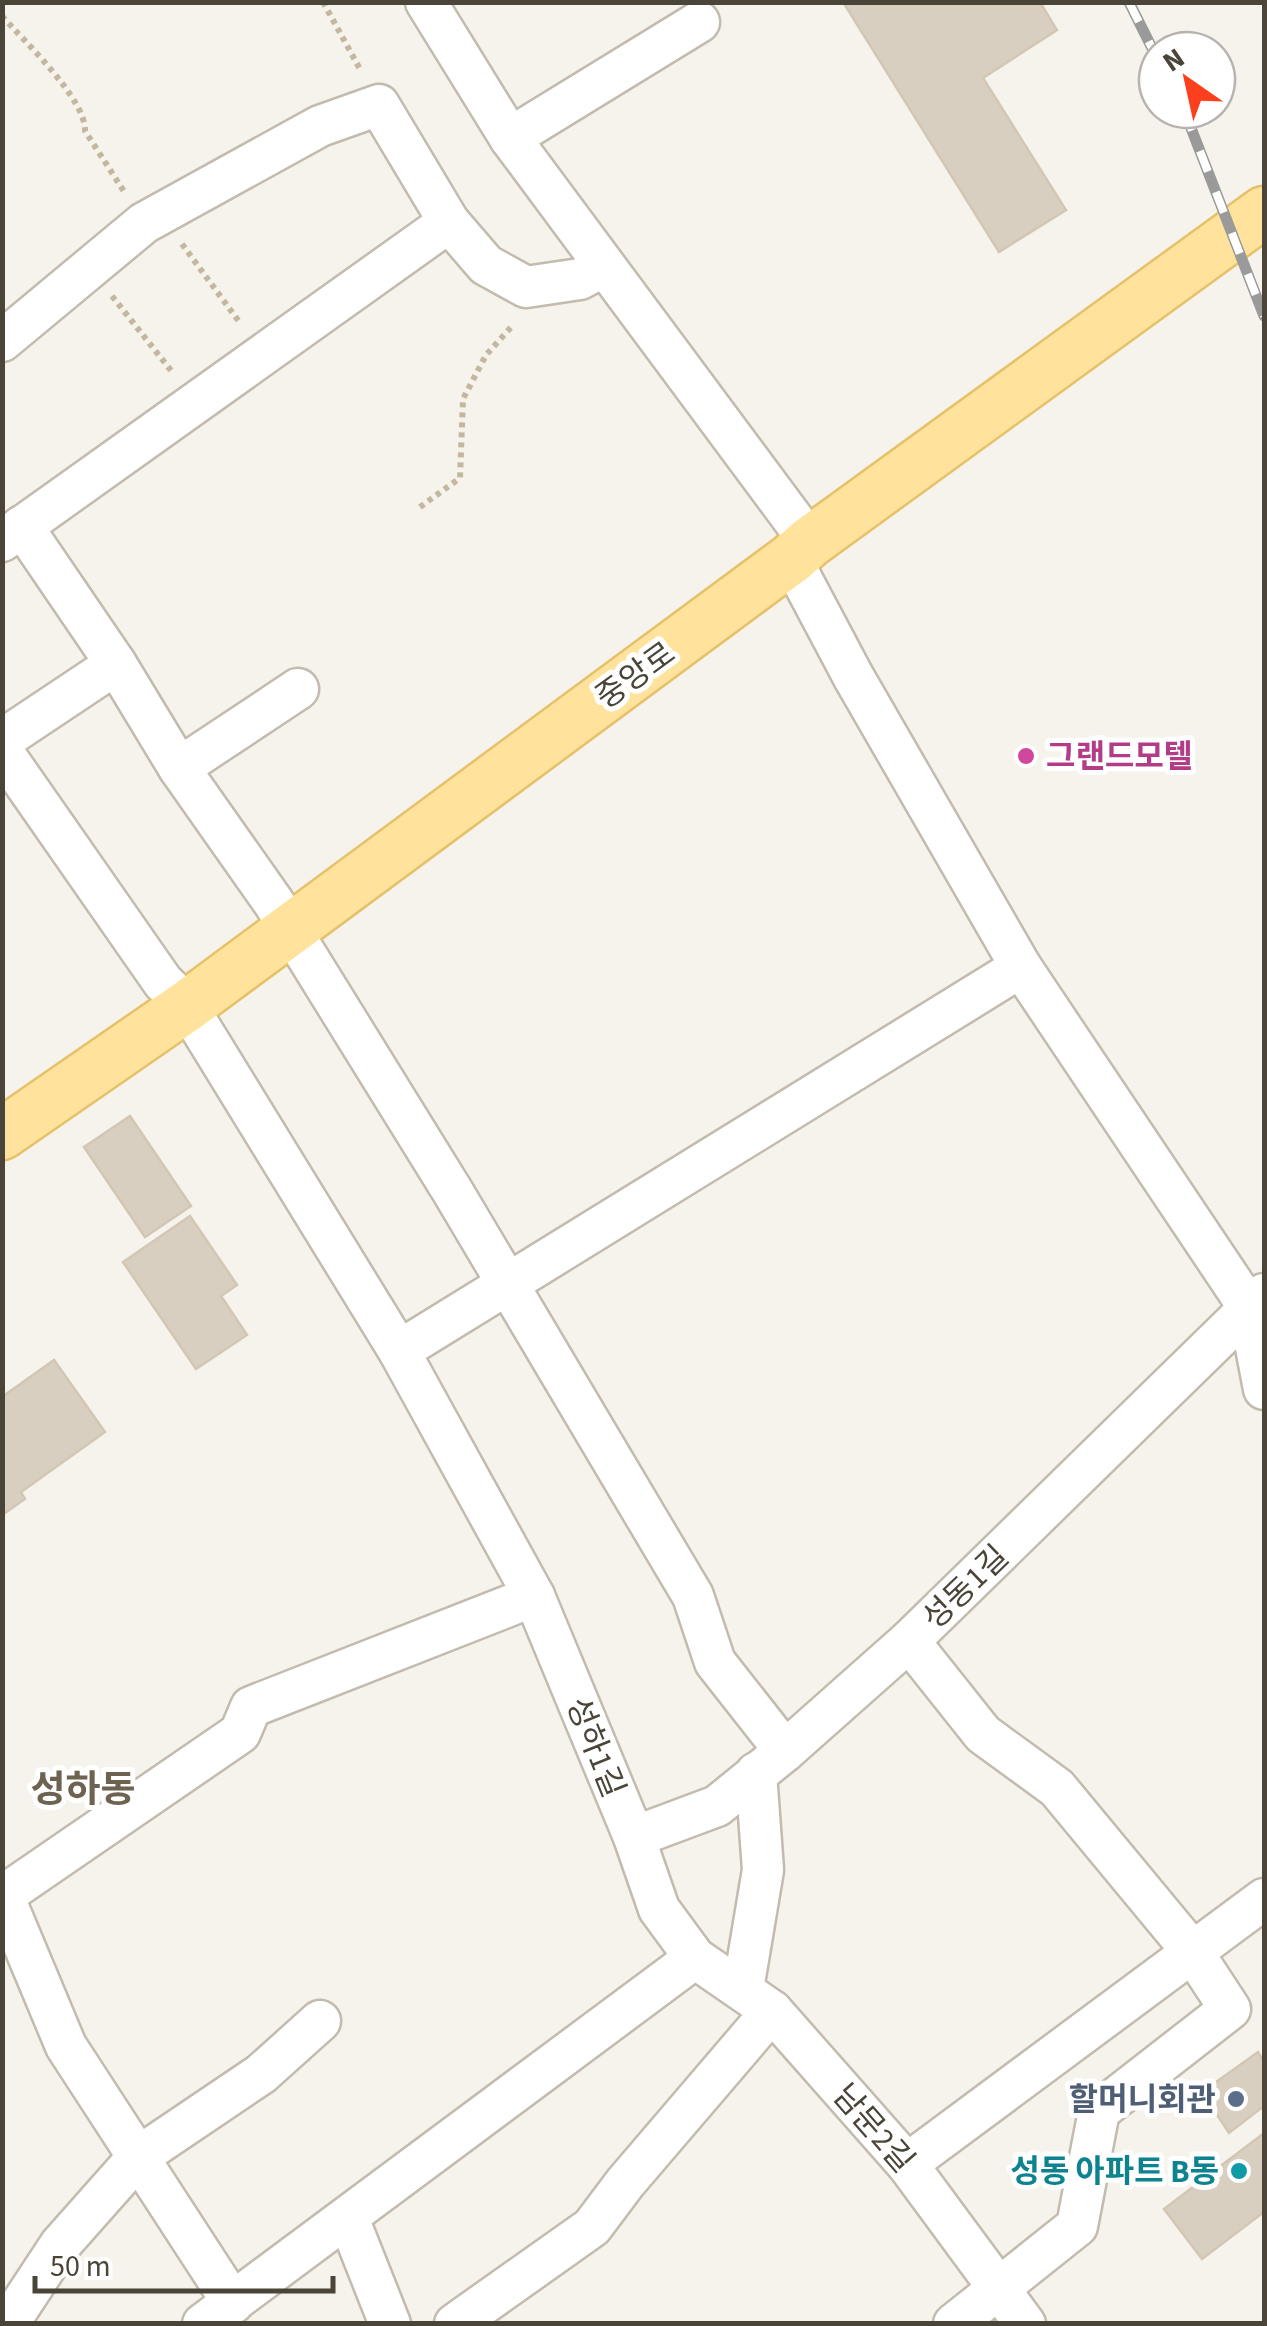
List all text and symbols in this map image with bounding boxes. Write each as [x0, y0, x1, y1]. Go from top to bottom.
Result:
north arrow [1137, 30, 1237, 130]
text: N [1155, 38, 1192, 82]
street label: 중앙로 [586, 631, 685, 720]
place label: 그랜드모텔 [1046, 734, 1193, 780]
marker: 그랜드모텔 [1015, 745, 1037, 767]
street label: 성동1길 [912, 1535, 1019, 1640]
street label: 성하1길 [554, 1690, 636, 1804]
district label: 성하동 [31, 1763, 135, 1817]
street label: 남문2길 [822, 2074, 925, 2183]
place label: 할머니회관 [1069, 2077, 1216, 2123]
marker: 할머니회관 [1225, 2088, 1247, 2110]
place label: 성동 아파트 B동 [1010, 2149, 1219, 2195]
marker: 성동 아파트 B동 [1228, 2160, 1250, 2182]
scale bar [35, 2231, 332, 2293]
text: 50 m [50, 2245, 111, 2288]

